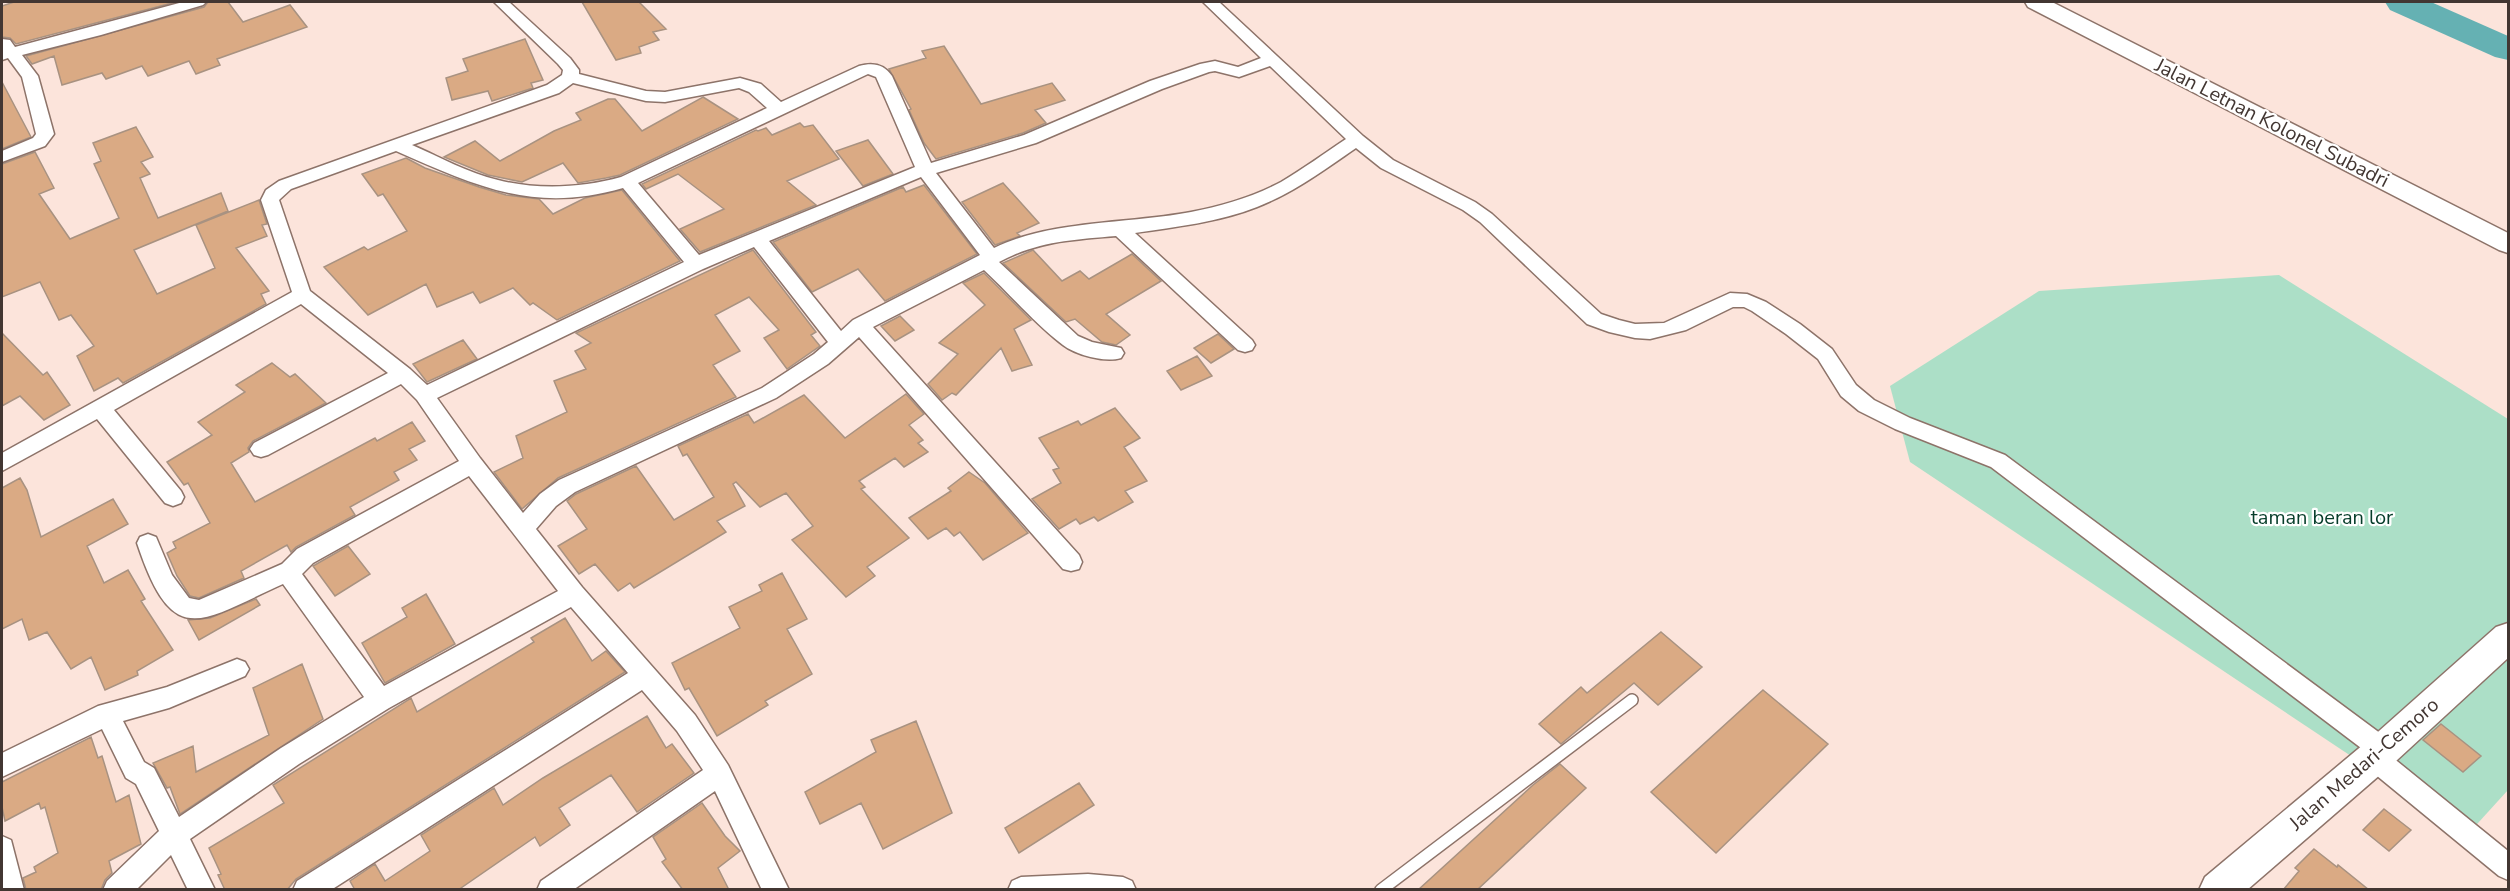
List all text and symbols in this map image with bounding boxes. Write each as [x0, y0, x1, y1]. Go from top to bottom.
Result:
street label: Jalan Letnan Kolonel Subadri [2149, 52, 2394, 194]
park label: taman beran lor [2251, 504, 2393, 531]
street label: Jalan Medari-Cemoro [2283, 691, 2445, 837]

